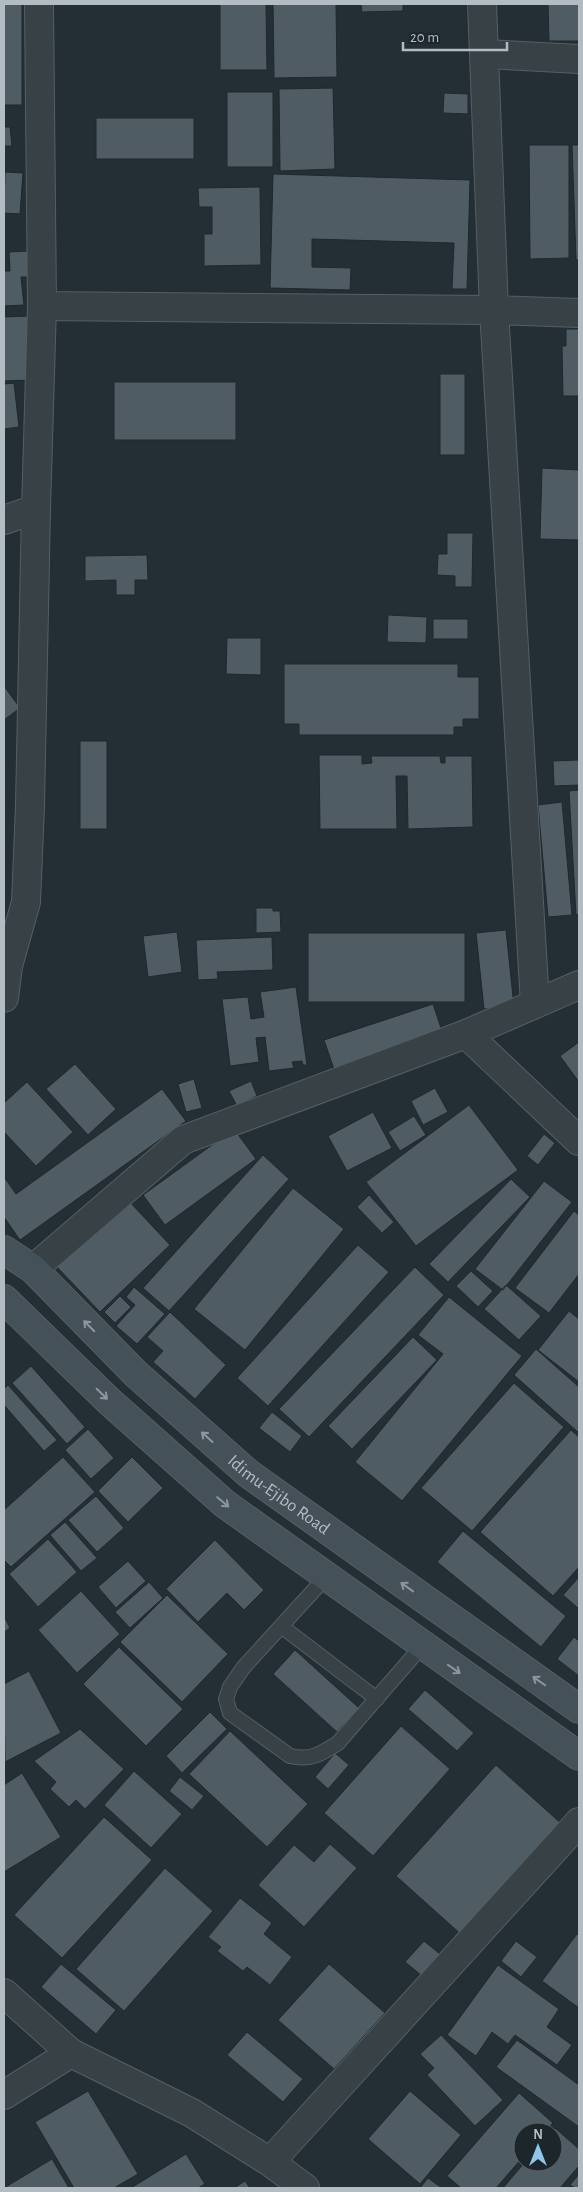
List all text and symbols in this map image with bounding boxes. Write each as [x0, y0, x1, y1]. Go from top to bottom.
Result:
scale bar [403, 20, 507, 52]
text: 20 m [410, 30, 439, 45]
one-way arrow [83, 1320, 95, 1332]
one-way arrow [96, 1388, 108, 1400]
one-way arrow [201, 1431, 214, 1443]
street label: Idimu-Ejibo Road [224, 1452, 333, 1538]
one-way arrow [216, 1497, 229, 1508]
one-way arrow [400, 1582, 414, 1592]
one-way arrow [447, 1664, 461, 1674]
one-way arrow [532, 1676, 546, 1686]
north arrow [513, 2122, 563, 2172]
text: N [533, 2128, 543, 2142]

